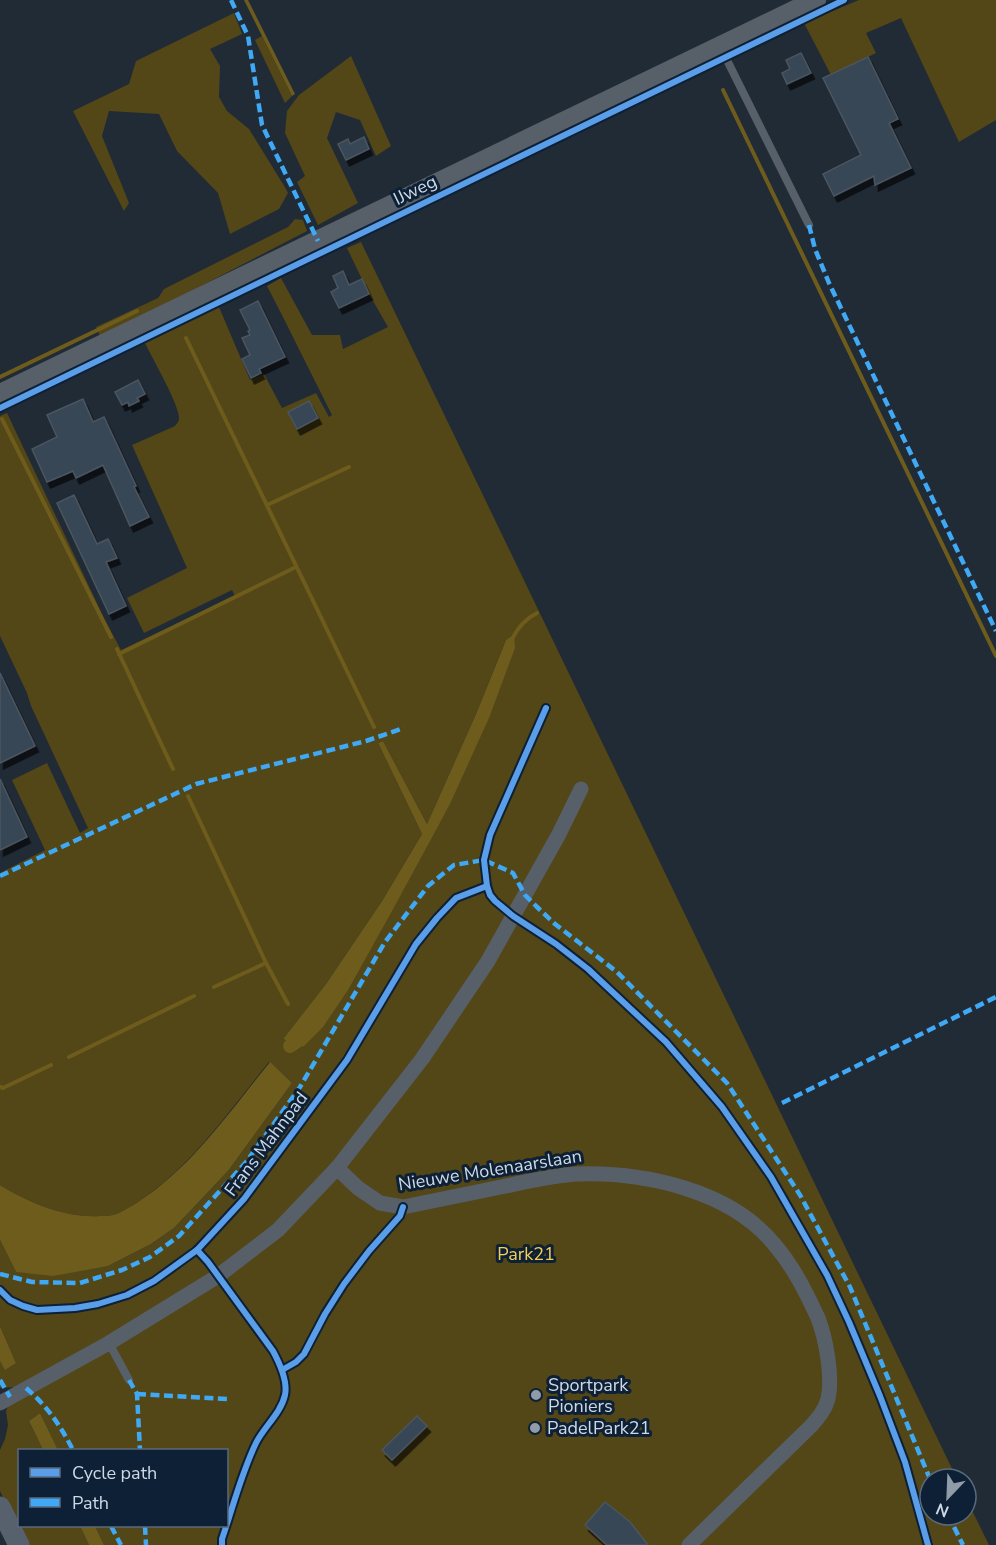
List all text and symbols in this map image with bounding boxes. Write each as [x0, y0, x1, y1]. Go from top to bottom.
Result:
street label: IJweg [389, 169, 441, 211]
street label: Frans Mahnpad [219, 1087, 313, 1201]
street label: Nieuwe Molenaarslaan [396, 1144, 584, 1196]
park label: Park21 [497, 1242, 555, 1266]
place label: Sportpark Pioniers [548, 1373, 629, 1418]
marker: Sportpark Pioniers [529, 1388, 543, 1402]
place label: PadelPark21 [547, 1416, 650, 1440]
marker: PadelPark21 [528, 1421, 542, 1435]
legend [18, 1449, 228, 1527]
text: Cycle path [72, 1461, 157, 1485]
north arrow [918, 1467, 978, 1527]
text: Path [72, 1491, 109, 1515]
text: N [933, 1497, 952, 1522]

